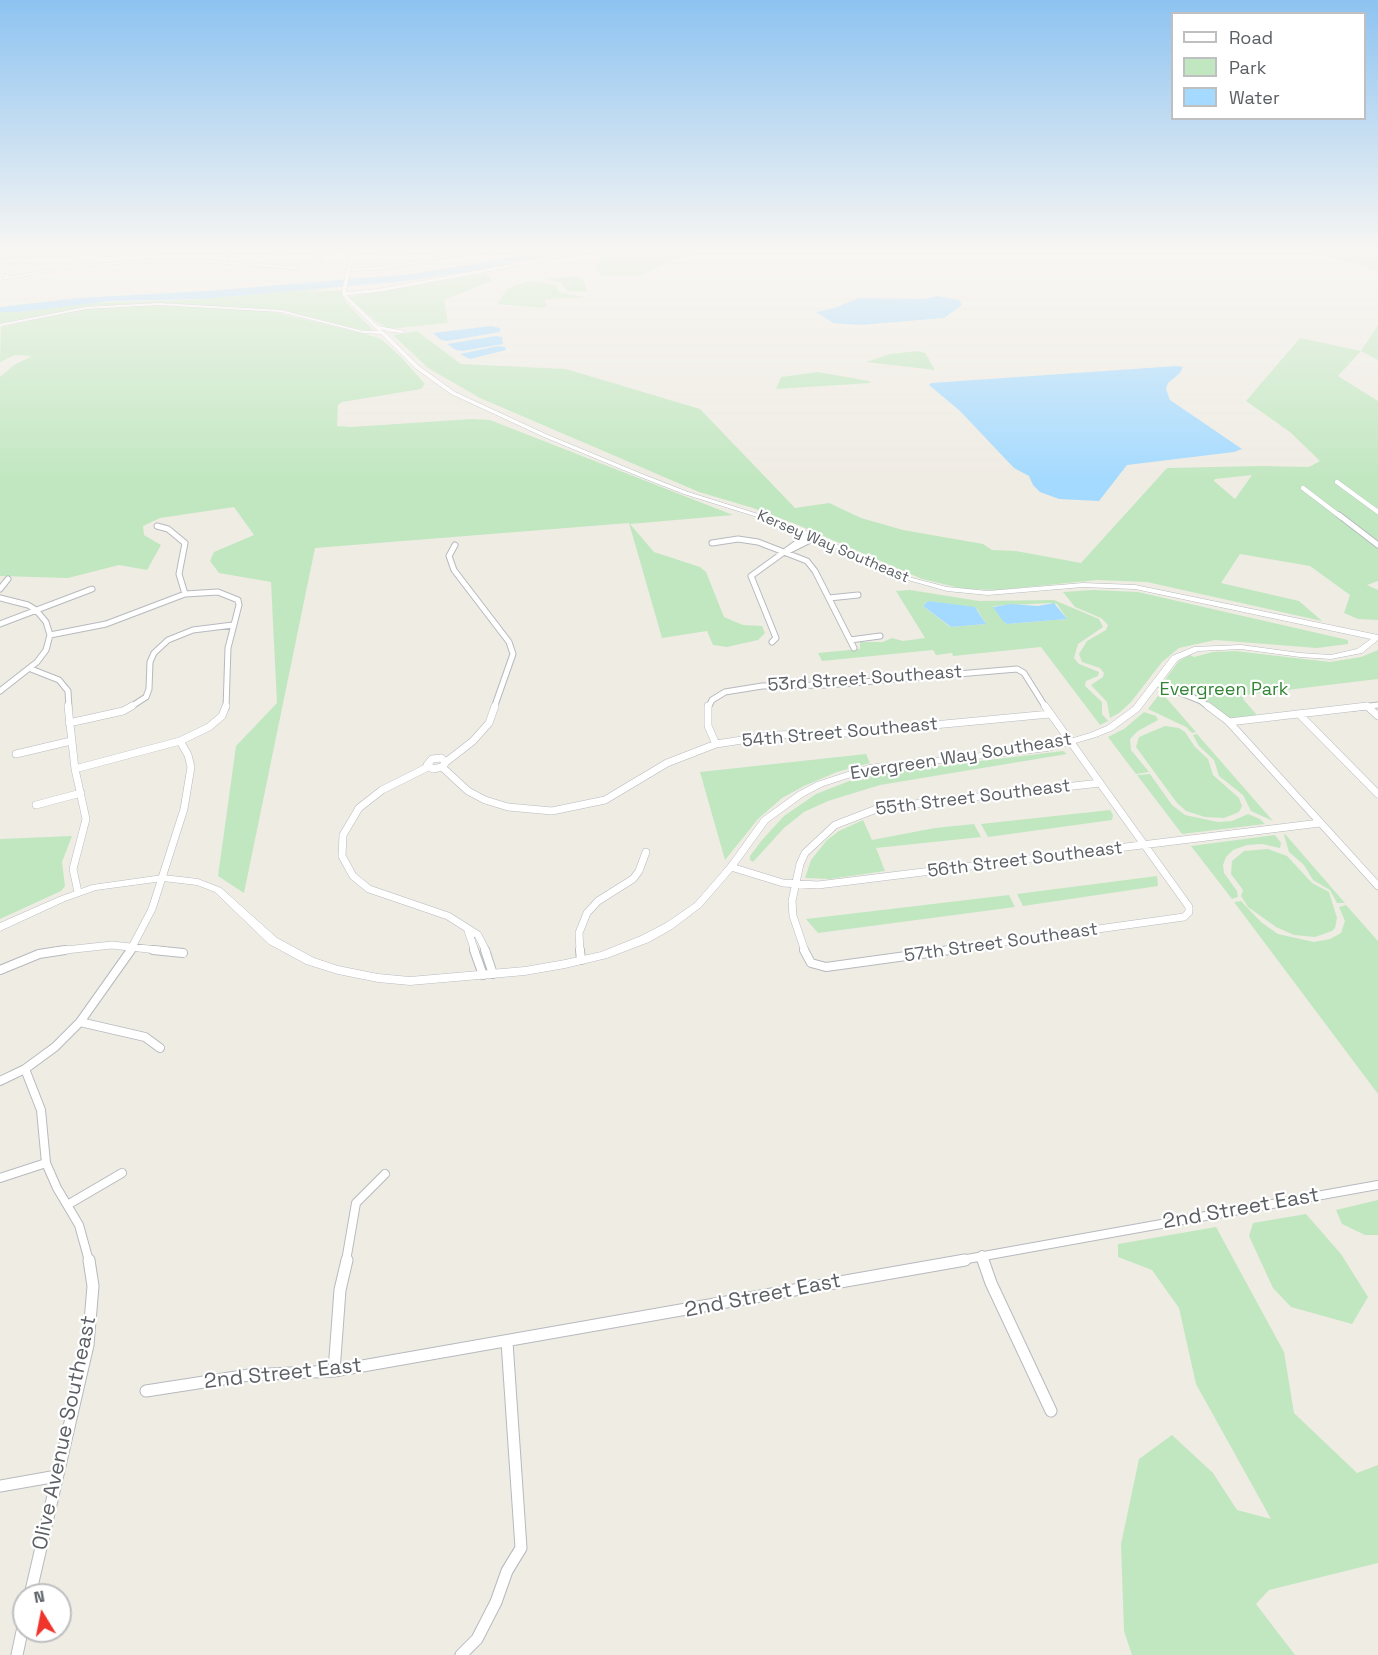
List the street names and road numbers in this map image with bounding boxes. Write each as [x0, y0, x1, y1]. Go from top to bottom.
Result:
street label: Kersey Way Southeast [754, 507, 912, 587]
street label: 53rd Street Southeast [767, 661, 963, 697]
street label: 54th Street Southeast [741, 714, 939, 752]
street label: Evergreen Way Southeast [849, 729, 1073, 785]
street label: 55th Street Southeast [874, 775, 1072, 821]
street label: 56th Street Southeast [926, 837, 1124, 883]
street label: 57th Street Southeast [903, 919, 1099, 967]
street label: 2nd Street East [1161, 1183, 1321, 1235]
street label: 2nd Street East [683, 1269, 843, 1323]
street label: Olive Avenue Southeast [28, 1314, 102, 1552]
street label: 2nd Street East [203, 1353, 363, 1395]

